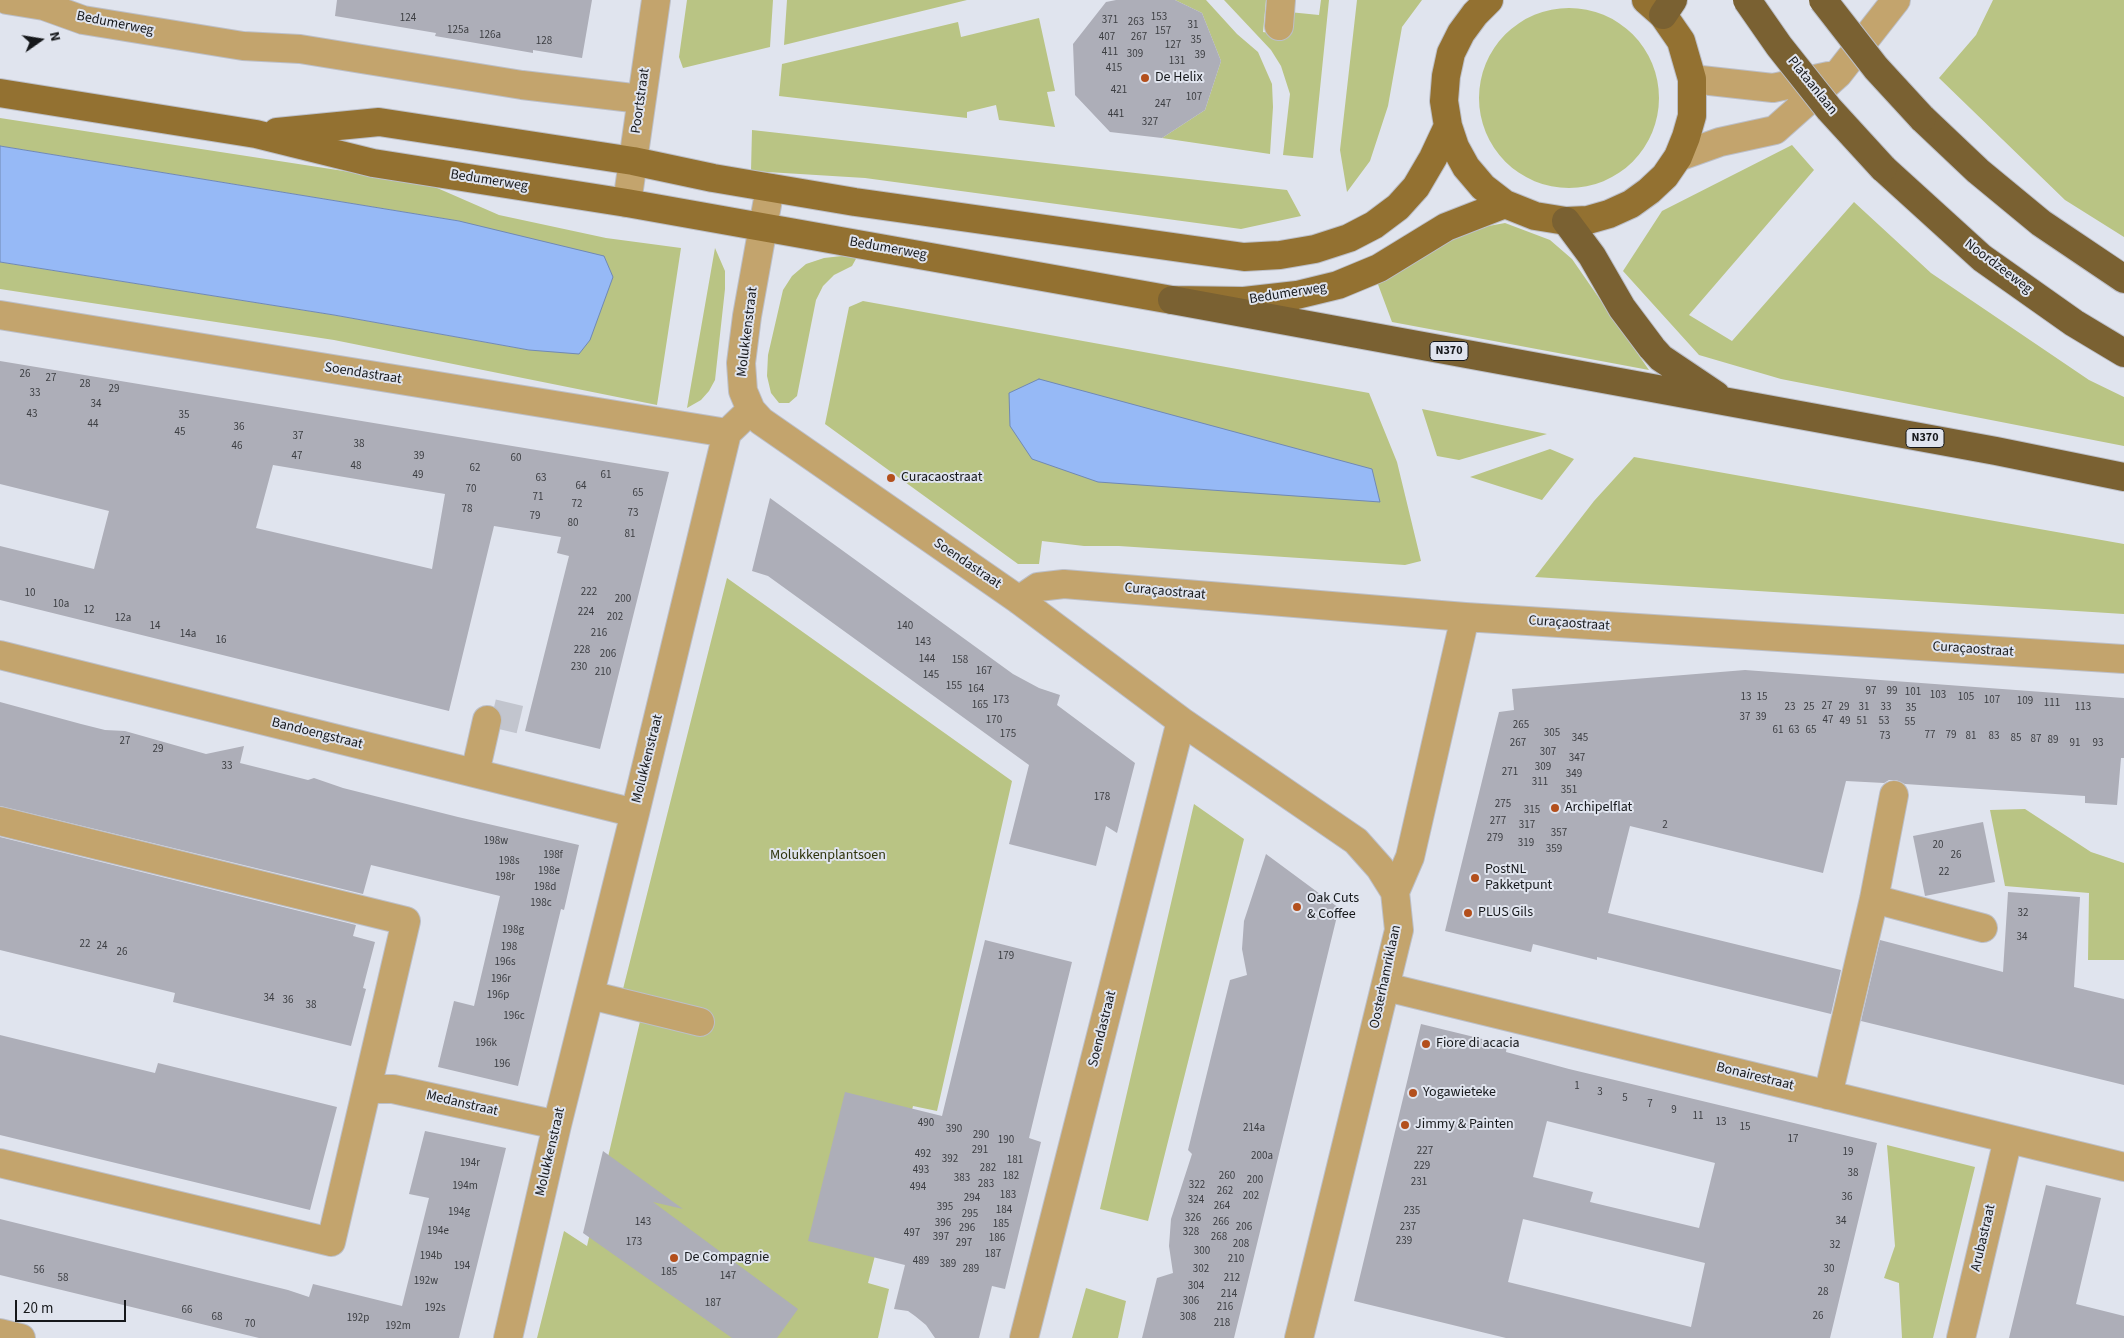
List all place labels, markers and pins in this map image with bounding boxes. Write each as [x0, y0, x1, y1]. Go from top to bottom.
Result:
place label: De Helix [1155, 70, 1203, 86]
marker: De Helix [1139, 72, 1151, 84]
place label: Curacaostraat [901, 470, 982, 486]
marker: Curacaostraat [885, 472, 897, 484]
place label: Archipelflat [1565, 800, 1632, 816]
marker: Archipelflat [1549, 802, 1561, 814]
place label: PostNL Pakketpunt [1485, 862, 1552, 894]
marker: PostNL Pakketpunt [1469, 872, 1481, 884]
place label: Oak Cuts & Coffee [1307, 891, 1359, 924]
marker: Oak Cuts & Coffee [1291, 901, 1303, 913]
place label: PLUS Gils [1478, 905, 1533, 921]
marker: PLUS Gils [1462, 907, 1474, 919]
place label: Fiore di acacia [1436, 1036, 1520, 1052]
marker: Fiore di acacia [1420, 1038, 1432, 1050]
place label: Yogawieteke [1423, 1085, 1496, 1101]
marker: Yogawieteke [1407, 1087, 1419, 1099]
place label: Jimmy & Painten [1415, 1117, 1514, 1133]
marker: Jimmy & Painten [1399, 1119, 1411, 1131]
place label: De Compagnie [684, 1250, 769, 1266]
marker: De Compagnie [668, 1252, 680, 1264]

